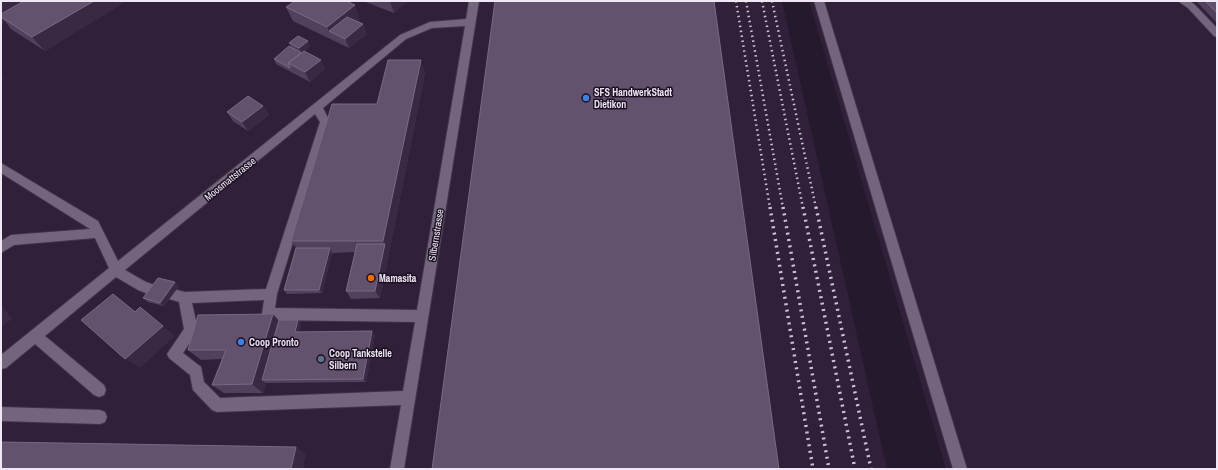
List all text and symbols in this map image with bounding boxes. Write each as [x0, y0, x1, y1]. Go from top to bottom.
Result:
place label: SFS HandwerkStadt Dietikon [594, 86, 672, 111]
marker: SFS HandwerkStadt Dietikon [581, 93, 591, 103]
street label: Moosmattstrasse [202, 154, 259, 204]
street label: Silbernstrasse [425, 208, 447, 262]
place label: Mamasita [379, 272, 417, 285]
marker: Mamasita [366, 273, 376, 283]
place label: Coop Pronto [249, 336, 299, 349]
marker: Coop Pronto [236, 337, 246, 347]
place label: Coop Tankstelle Silbern [329, 347, 392, 372]
marker: Coop Tankstelle Silbern [316, 354, 326, 364]

